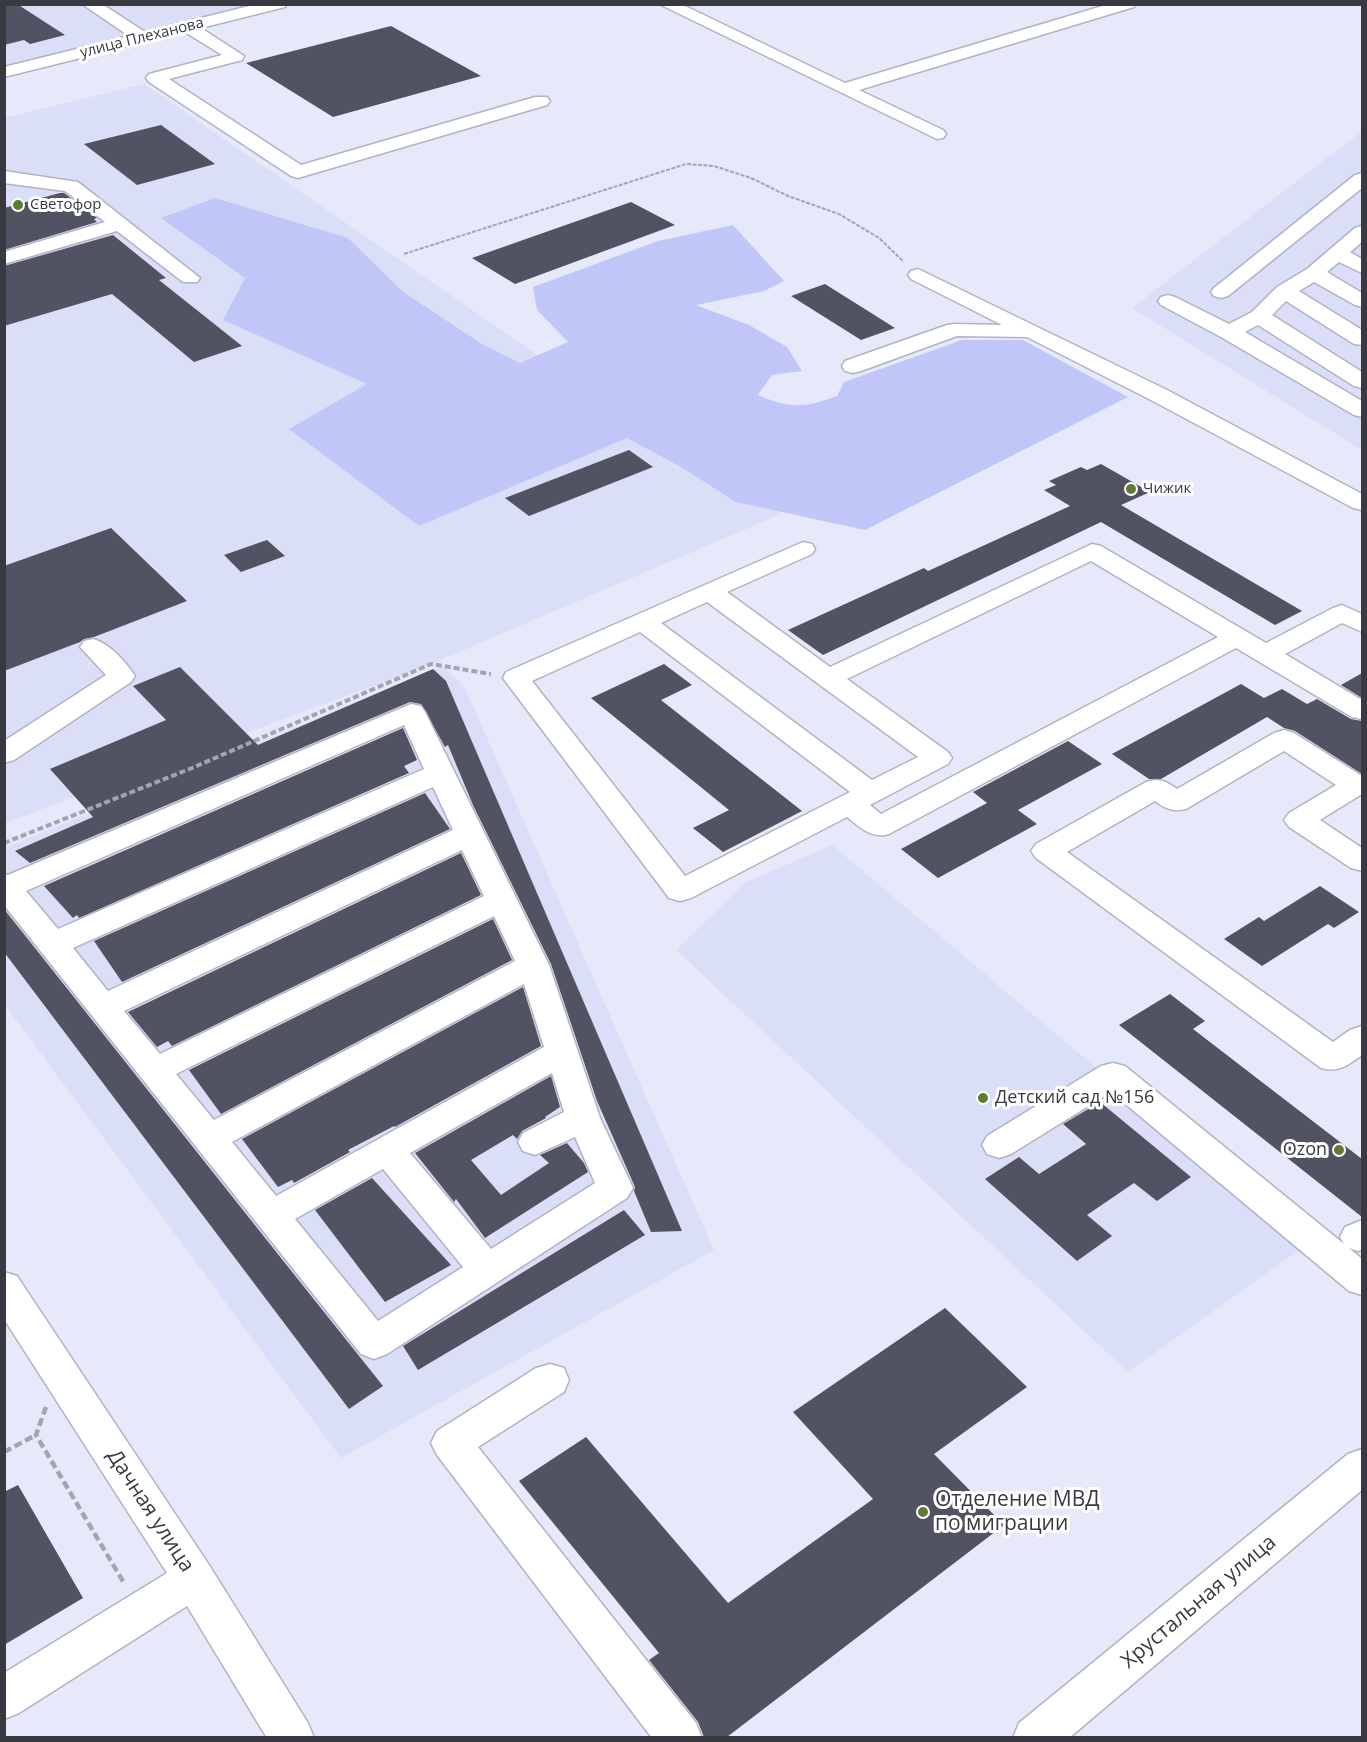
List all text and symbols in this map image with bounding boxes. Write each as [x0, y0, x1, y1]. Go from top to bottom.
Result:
street label: улица Плеханова [78, 14, 206, 62]
place label: Светофор [30, 196, 101, 214]
marker: Светофор [11, 198, 25, 212]
place label: Чижик [1143, 480, 1191, 498]
marker: Чижик [1124, 482, 1138, 496]
place label: Детский сад №156 [995, 1087, 1154, 1109]
marker: Детский сад №156 [976, 1091, 990, 1105]
place label: Ozon [1283, 1139, 1327, 1161]
marker: Ozon [1332, 1143, 1346, 1157]
street label: Дачная улица [101, 1445, 199, 1577]
place label: Отделение МВД по миграции [935, 1487, 1100, 1537]
marker: Отделение МВД по миграции [916, 1505, 930, 1519]
street label: Хрустальная улица [1116, 1530, 1282, 1674]

